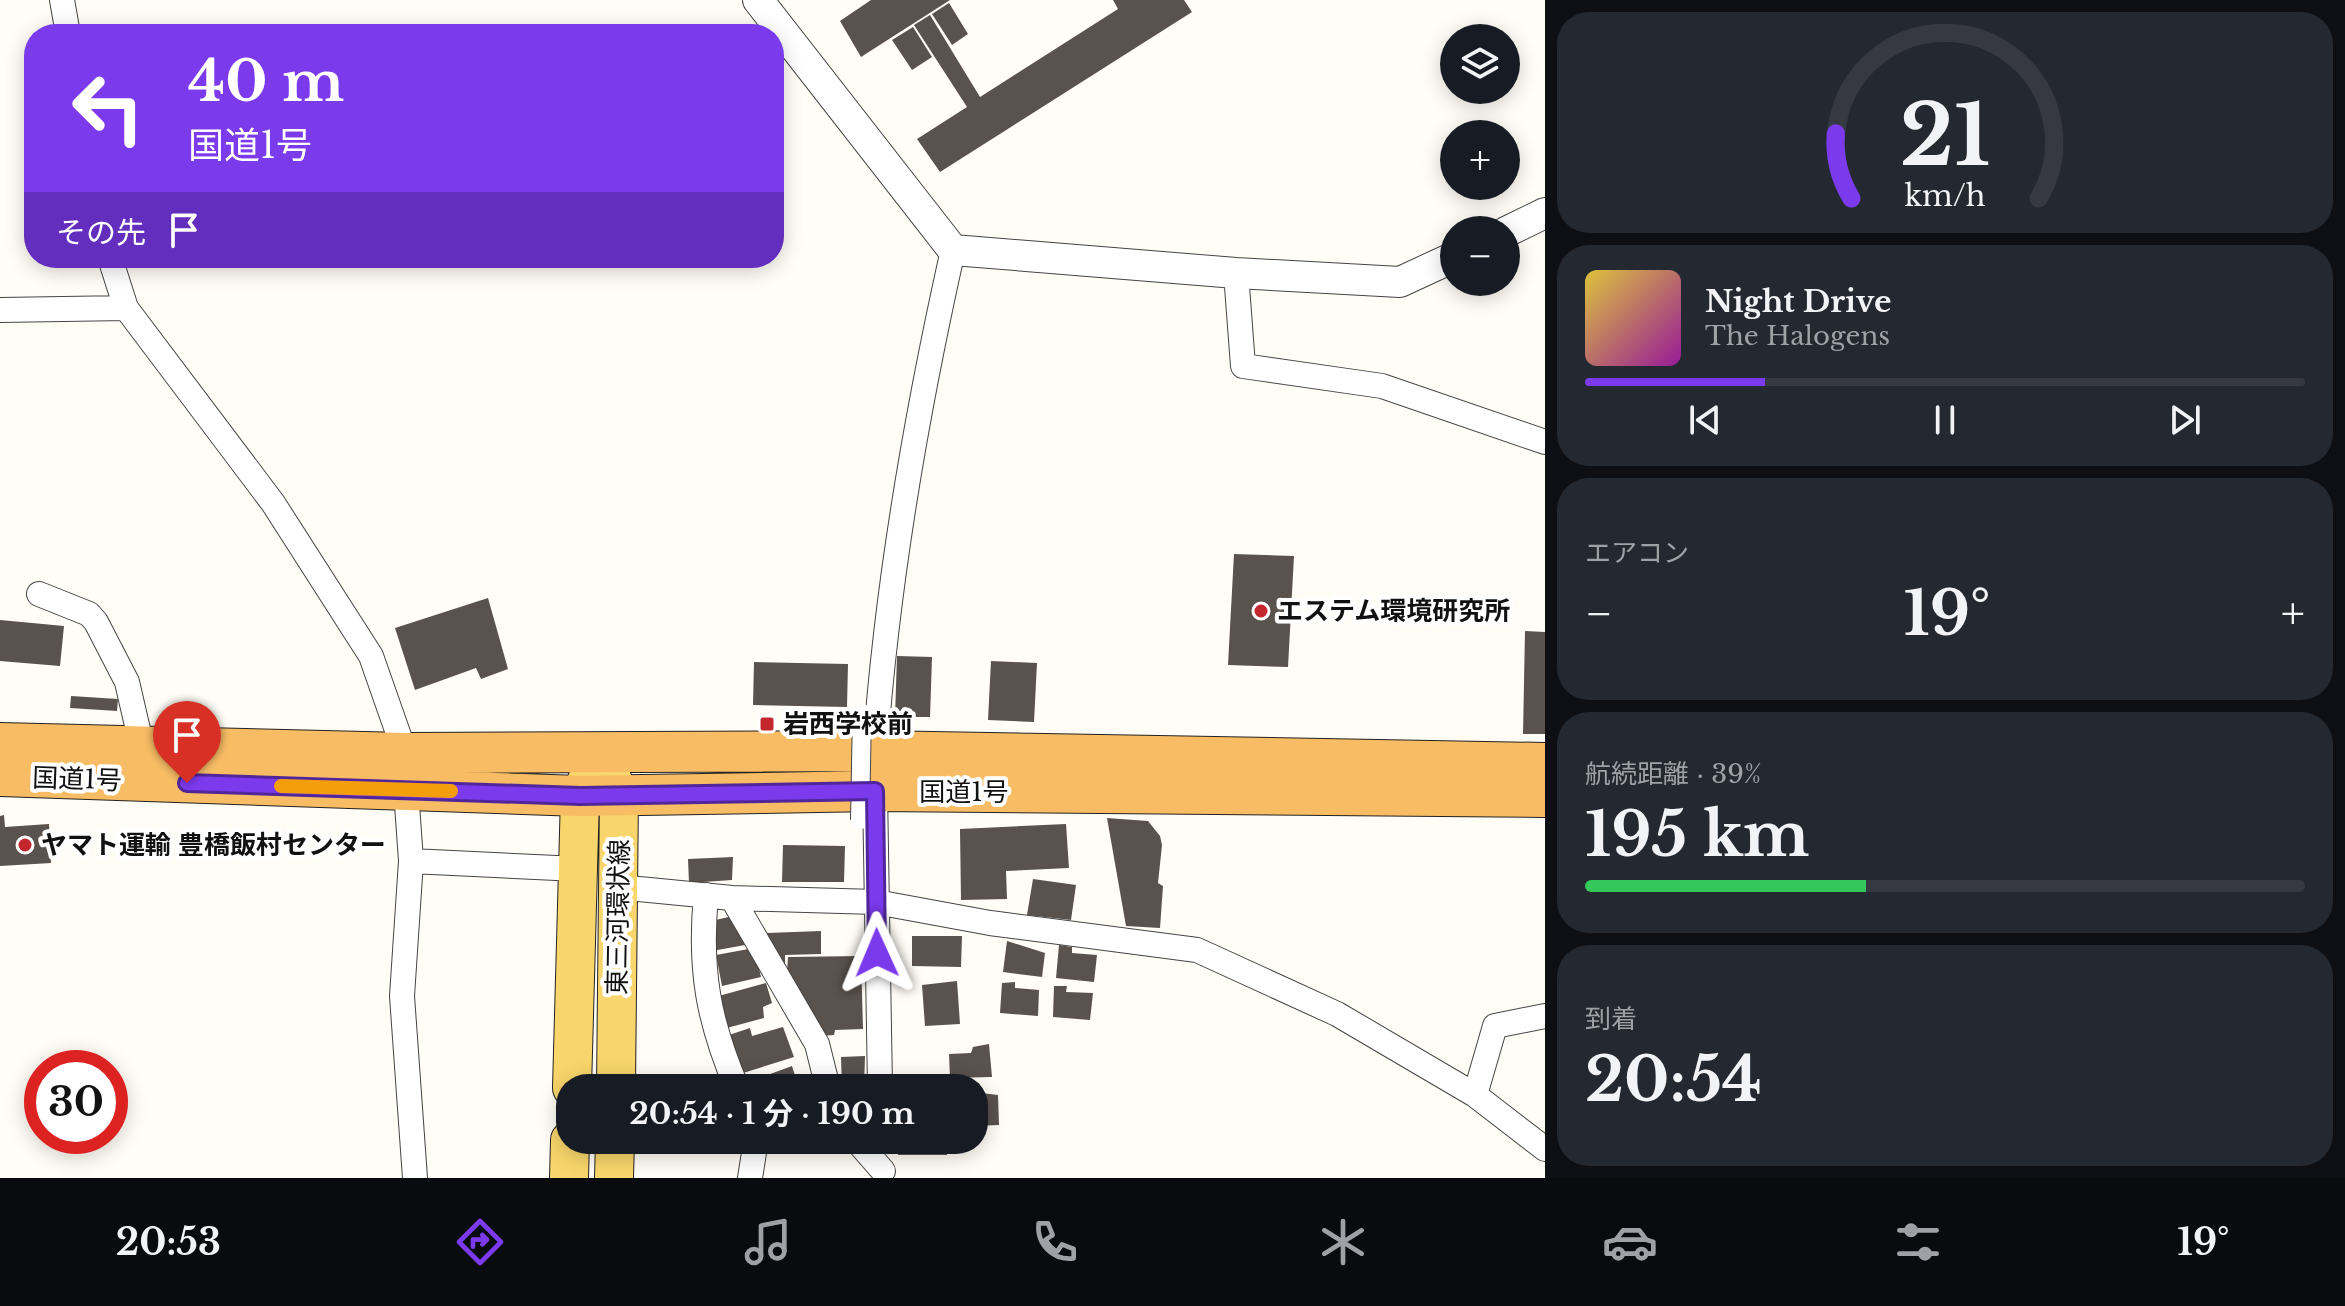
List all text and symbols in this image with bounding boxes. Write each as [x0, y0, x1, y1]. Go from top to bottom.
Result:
map controls [1440, 24, 1520, 296]
button: layers [1440, 24, 1520, 104]
text: 40 m [188, 47, 344, 116]
icon: left [56, 56, 160, 160]
text: 21 [1900, 83, 1990, 186]
button: + [1440, 120, 1520, 200]
text: 国道1号 [188, 123, 312, 168]
text: km/h [1904, 178, 1986, 214]
icon: arrive [162, 208, 206, 252]
text: その先 [56, 214, 146, 251]
button: − [1440, 216, 1520, 296]
text: Night Drive [1705, 283, 1891, 320]
text: The Halogens [1705, 320, 1890, 352]
icon: previous [1683, 398, 1727, 442]
icon: pause [1923, 398, 1967, 442]
icon: next [2163, 398, 2207, 442]
text: エアコン [1585, 537, 1689, 569]
text: 19° [1904, 577, 1990, 651]
text: − [1585, 586, 1613, 641]
text: + [2281, 586, 2305, 641]
place label: エステム環境研究所 [1277, 595, 1510, 627]
marker: エステム環境研究所 [1252, 602, 1270, 620]
pin [153, 701, 221, 783]
place label: 岩西学校前 [783, 708, 913, 740]
icon: arrive [165, 713, 209, 757]
marker: 岩西学校前 [758, 715, 776, 733]
text: 航続距離 · 39% [1585, 758, 1762, 790]
street label: 国道1号 [32, 761, 122, 797]
street label: 国道1号 [919, 776, 1009, 808]
text: 195 km [1585, 798, 1809, 872]
place label: ヤマト運輸 豊橋飯村センター [41, 829, 386, 861]
marker: ヤマト運輸 豊橋飯村センター [16, 836, 34, 854]
street label: 東三河環状線 [601, 839, 635, 995]
position arrow [835, 911, 919, 995]
text: 到着 [1585, 1003, 1637, 1035]
text: 20:54 [1585, 1043, 1762, 1117]
speed limit sign: 30 [24, 1050, 128, 1154]
text: 20:54 · 1 分 · 190 m [629, 1095, 915, 1132]
icon: directions [452, 1214, 508, 1270]
icon: music [740, 1214, 796, 1270]
icon: phone [1027, 1214, 1083, 1270]
icon: climate [1315, 1214, 1371, 1270]
icon: car [1602, 1214, 1658, 1270]
icon: filters [1890, 1214, 1946, 1270]
text: 20:53 [116, 1220, 221, 1265]
text: 19° [2177, 1220, 2229, 1265]

